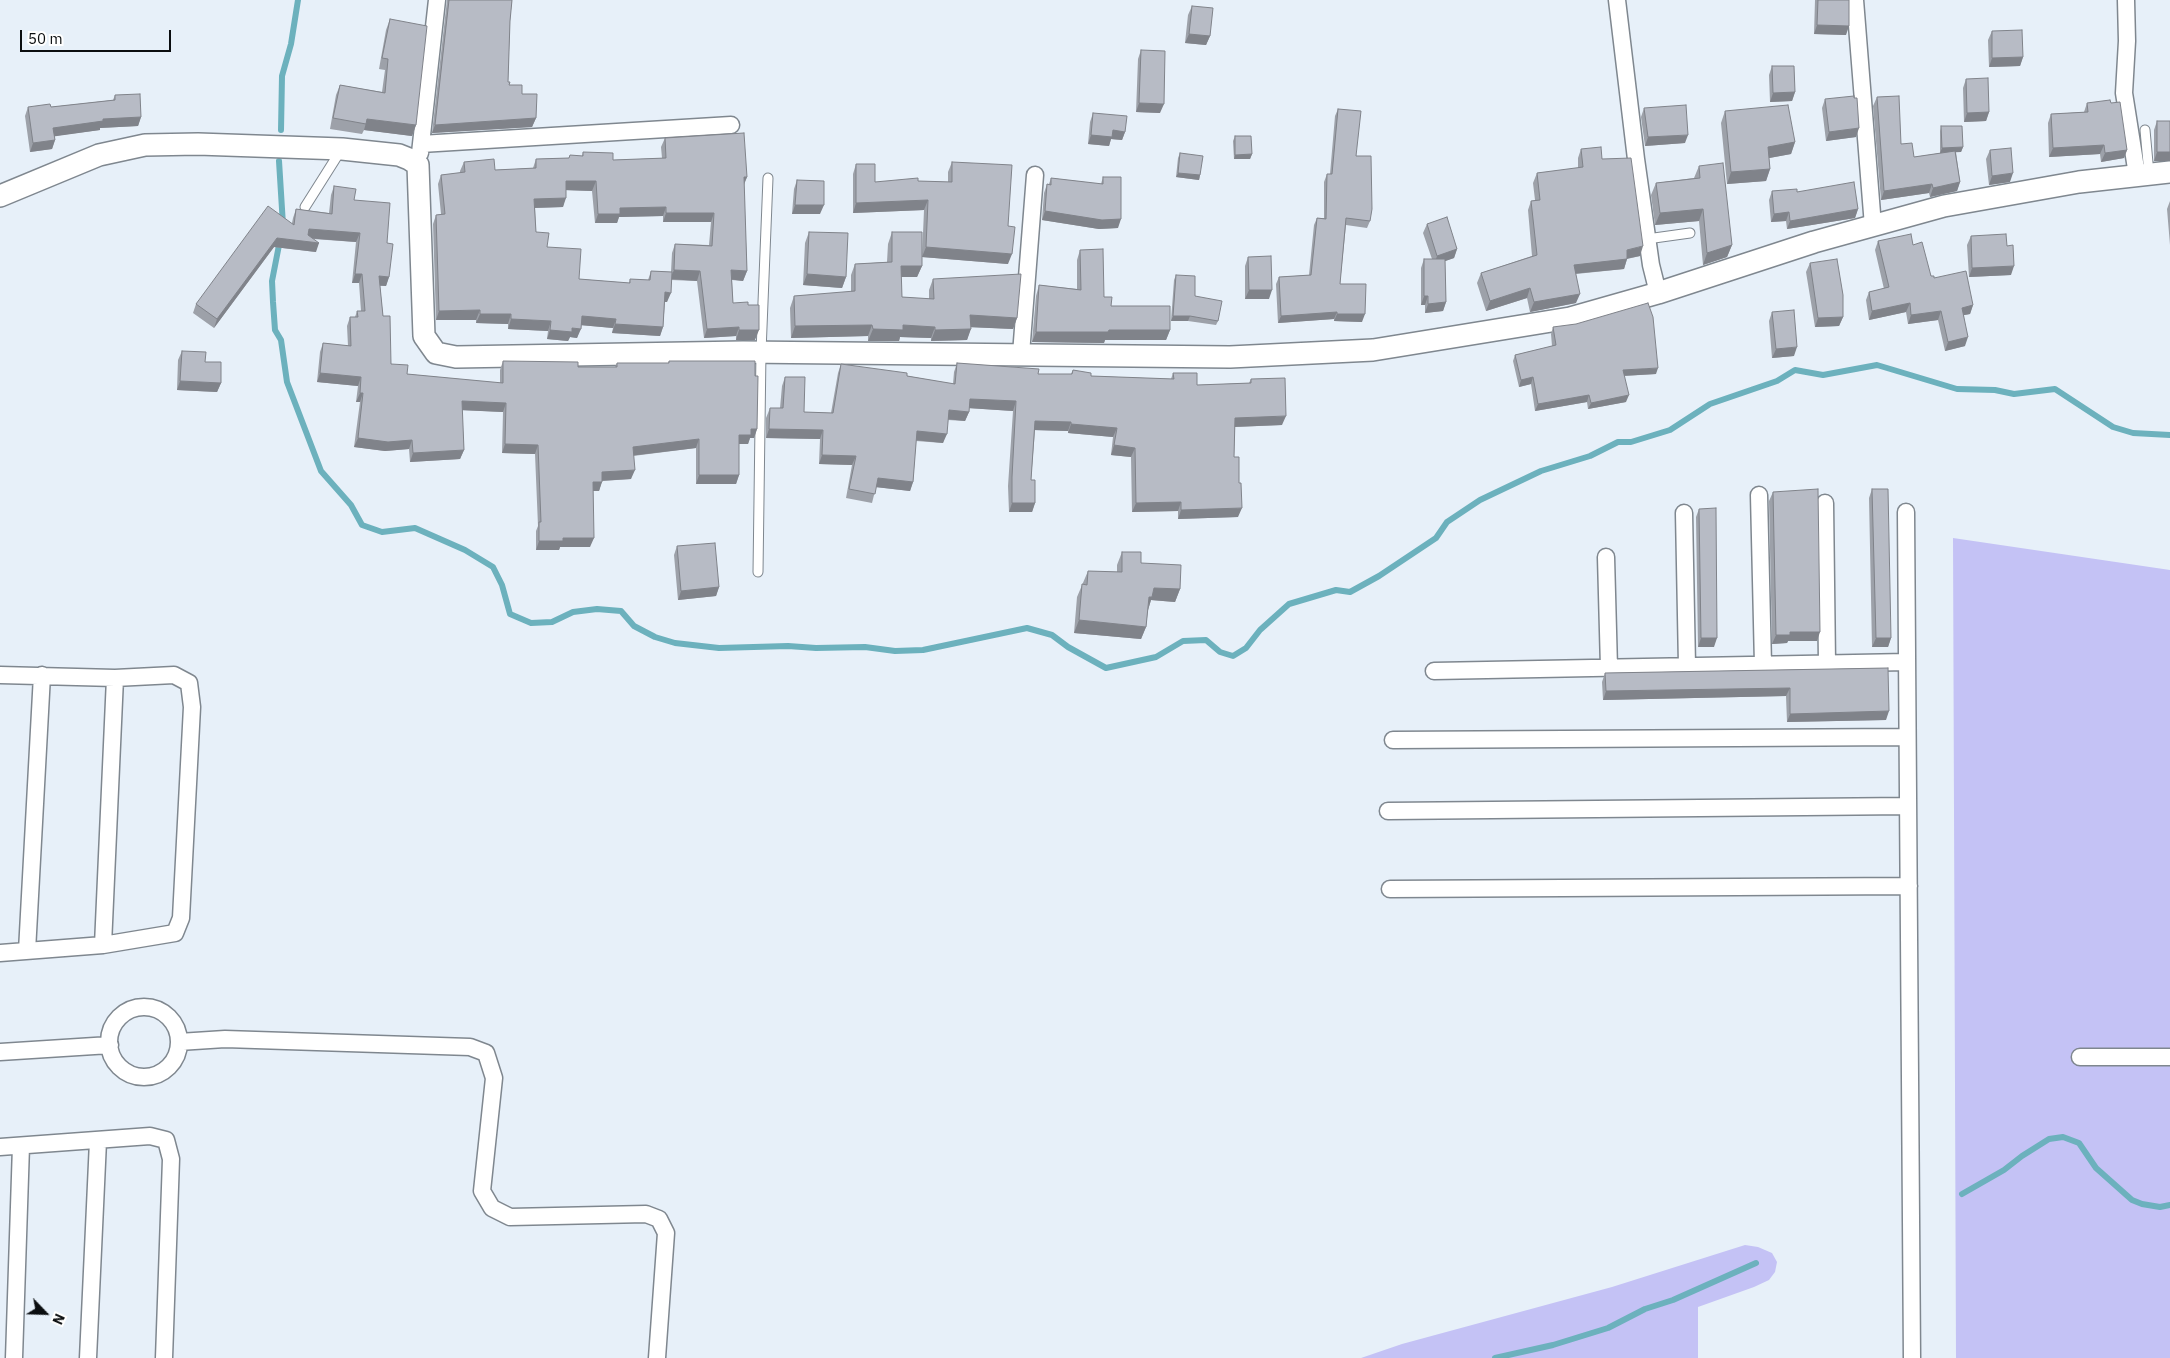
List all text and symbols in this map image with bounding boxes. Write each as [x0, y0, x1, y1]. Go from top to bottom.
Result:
scale bar [22, 20, 174, 52]
text: 50 m [28, 29, 63, 48]
north arrow [20, 1288, 70, 1338]
text: N [48, 1311, 69, 1327]

